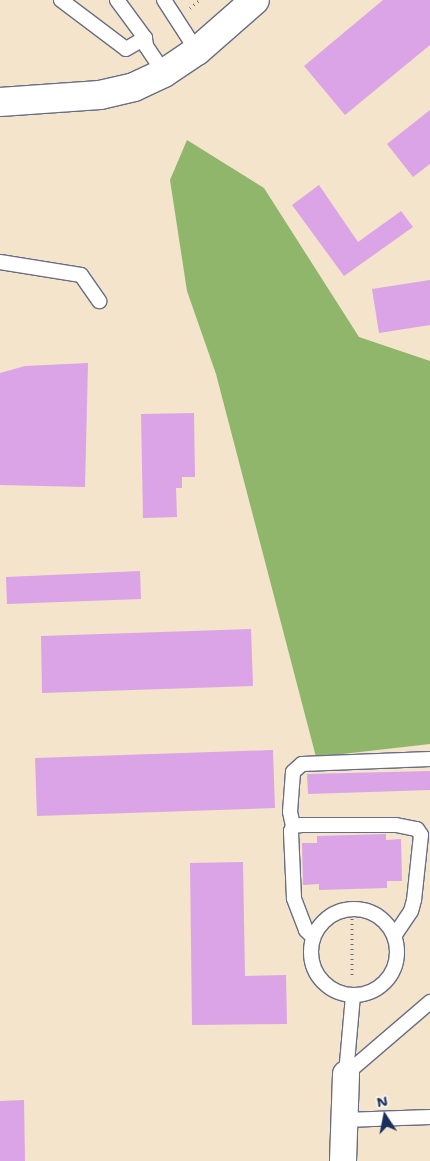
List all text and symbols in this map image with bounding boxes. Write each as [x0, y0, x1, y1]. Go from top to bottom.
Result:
north arrow [360, 1091, 410, 1141]
text: N [375, 1091, 389, 1111]

